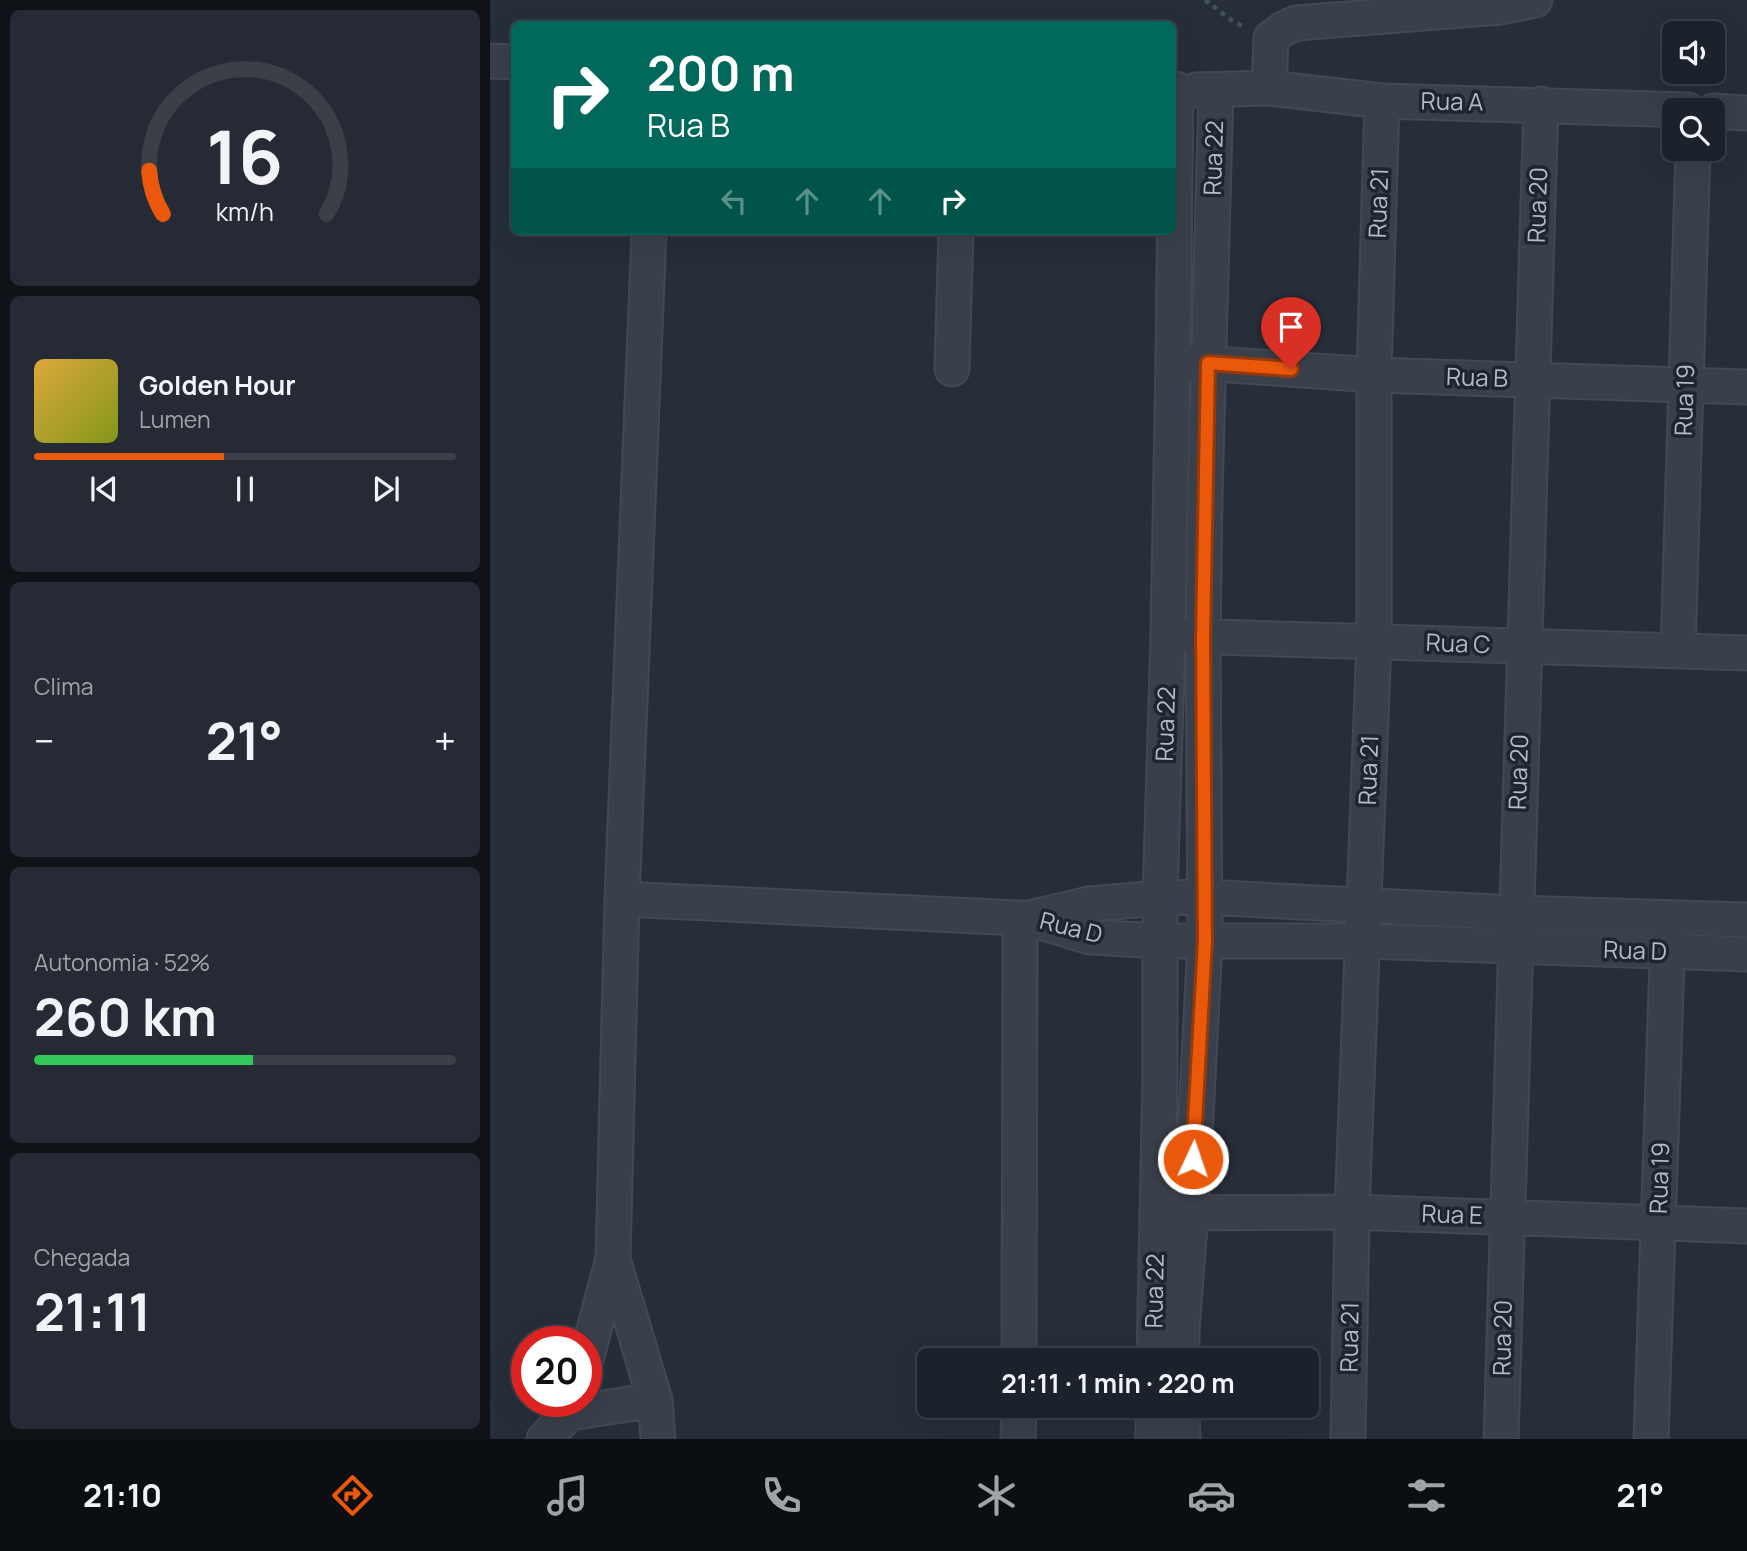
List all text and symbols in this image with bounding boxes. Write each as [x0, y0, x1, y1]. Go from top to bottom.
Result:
map controls [1662, 21, 1725, 161]
button: sound [1662, 21, 1725, 84]
text: 200 m [647, 39, 795, 106]
icon: right [532, 49, 623, 140]
street label: Rua A [1420, 83, 1484, 118]
button: search [1662, 98, 1725, 161]
text: Rua B [647, 103, 730, 147]
text: 16 [206, 106, 284, 206]
street label: Rua 22 [1195, 120, 1230, 196]
street label: Rua 20 [1519, 166, 1554, 243]
street label: Rua 21 [1360, 167, 1395, 239]
icon: left [715, 182, 753, 220]
icon: ahead [788, 182, 826, 220]
icon: ahead [861, 182, 899, 220]
icon: right [934, 182, 972, 220]
text: km/h [216, 194, 274, 229]
pin [1261, 297, 1321, 369]
icon: arrive [1272, 308, 1310, 346]
street label: Rua B [1445, 359, 1509, 394]
street label: Rua 19 [1666, 364, 1701, 436]
text: Golden Hour [139, 367, 296, 403]
text: Lumen [139, 403, 211, 435]
icon: previous [85, 470, 123, 508]
icon: pause [226, 470, 264, 508]
icon: next [367, 470, 405, 508]
street label: Rua C [1425, 625, 1491, 660]
text: Clima [34, 670, 93, 702]
street label: Rua 22 [1147, 686, 1182, 762]
text: 21° [206, 705, 283, 776]
text: − [34, 714, 55, 766]
text: + [434, 714, 456, 766]
street label: Rua 20 [1500, 733, 1535, 810]
street label: Rua 21 [1350, 734, 1385, 806]
street label: Rua D [1036, 903, 1106, 950]
street label: Rua D [1603, 932, 1667, 967]
text: Autonomia · 52% [34, 946, 210, 978]
text: 260 km [34, 981, 217, 1052]
position arrow [1156, 1122, 1230, 1196]
street label: Rua 19 [1641, 1142, 1676, 1214]
street label: Rua E [1421, 1196, 1483, 1231]
text: Chegada [34, 1241, 130, 1273]
street label: Rua 22 [1136, 1253, 1171, 1329]
text: 21:11 [34, 1276, 151, 1347]
street label: Rua 20 [1484, 1300, 1519, 1376]
street label: Rua 21 [1331, 1301, 1366, 1373]
speed limit sign: 20 [511, 1326, 602, 1417]
text: 21:11 · 1 min · 220 m [1001, 1365, 1235, 1401]
icon: directions [328, 1471, 377, 1520]
icon: music [543, 1471, 592, 1520]
icon: phone [757, 1471, 806, 1520]
icon: climate [972, 1471, 1021, 1520]
icon: car [1187, 1471, 1236, 1520]
icon: filters [1402, 1471, 1451, 1520]
text: 21:10 [83, 1473, 162, 1517]
text: 21° [1617, 1473, 1664, 1517]

